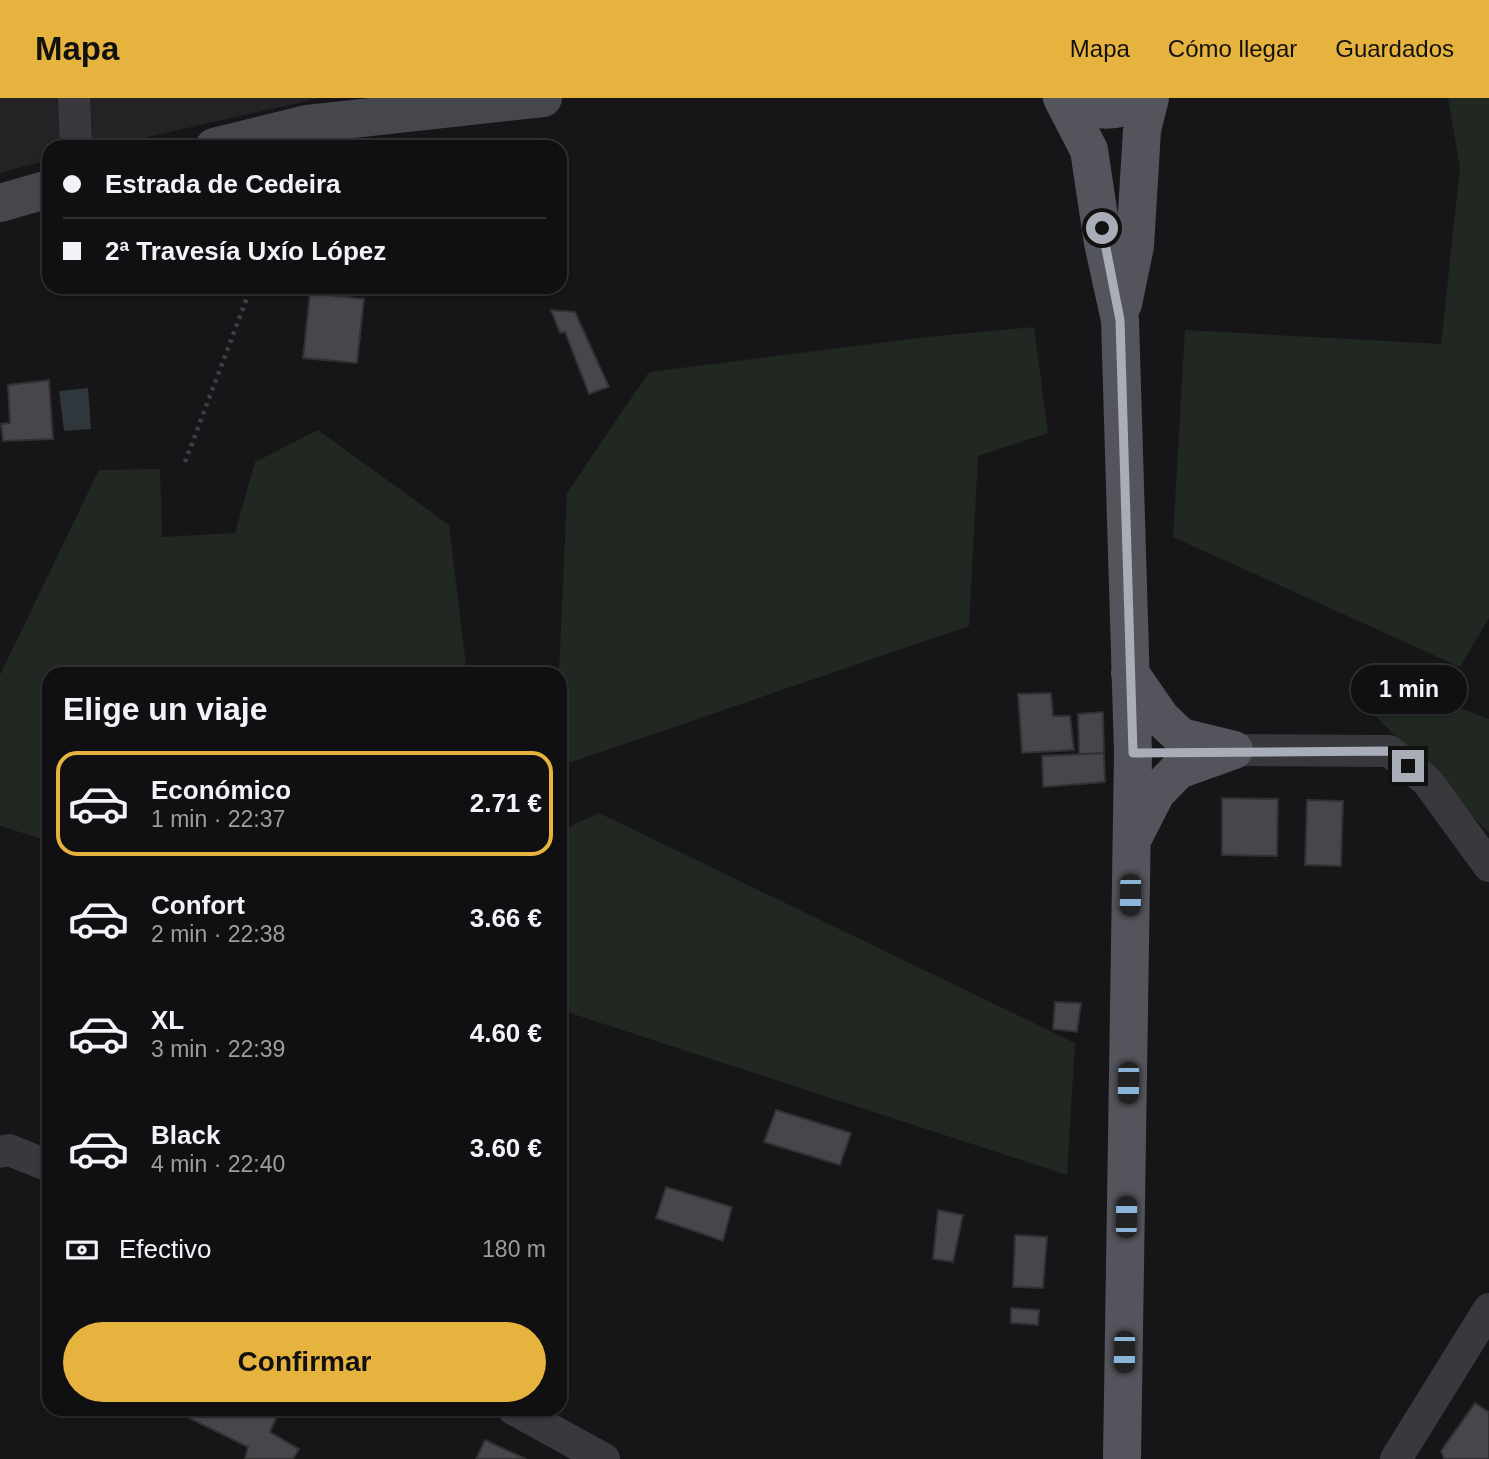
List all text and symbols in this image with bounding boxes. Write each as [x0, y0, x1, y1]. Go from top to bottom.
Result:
text: Mapa [35, 30, 119, 67]
text: Mapa [1070, 35, 1130, 62]
text: Cómo llegar [1168, 35, 1297, 62]
text: Guardados [1335, 35, 1454, 62]
text: Estrada de Cedeira [105, 169, 341, 199]
route start [1086, 212, 1118, 244]
text: 2ª Travesía Uxío López [105, 236, 386, 266]
callout: 1 min [1350, 664, 1466, 714]
text: 1 min [1379, 676, 1439, 702]
text: Elige un viaje [63, 691, 268, 727]
route end [1392, 750, 1424, 782]
icon: car [67, 772, 130, 835]
text: Económico [151, 775, 291, 805]
text: 2.71 € [470, 788, 542, 818]
text: 1 min · 22:37 [151, 806, 285, 832]
car [1120, 874, 1141, 916]
icon: car [67, 887, 130, 950]
text: Confort [151, 890, 245, 920]
text: 3.66 € [470, 903, 542, 933]
text: 2 min · 22:38 [151, 921, 285, 947]
icon: car [67, 1002, 130, 1065]
text: XL [151, 1005, 184, 1035]
text: 4.60 € [470, 1018, 542, 1048]
text: 3 min · 22:39 [151, 1036, 285, 1062]
car [1118, 1062, 1139, 1104]
icon: car [67, 1117, 130, 1180]
text: Black [151, 1120, 220, 1150]
text: 3.60 € [470, 1133, 542, 1163]
text: 4 min · 22:40 [151, 1151, 285, 1177]
car [1116, 1196, 1137, 1238]
icon: cash [63, 1231, 101, 1269]
text: Efectivo [119, 1234, 212, 1264]
text: 180 m [482, 1236, 546, 1262]
button: Confirmar [63, 1322, 546, 1402]
car [1114, 1331, 1135, 1373]

